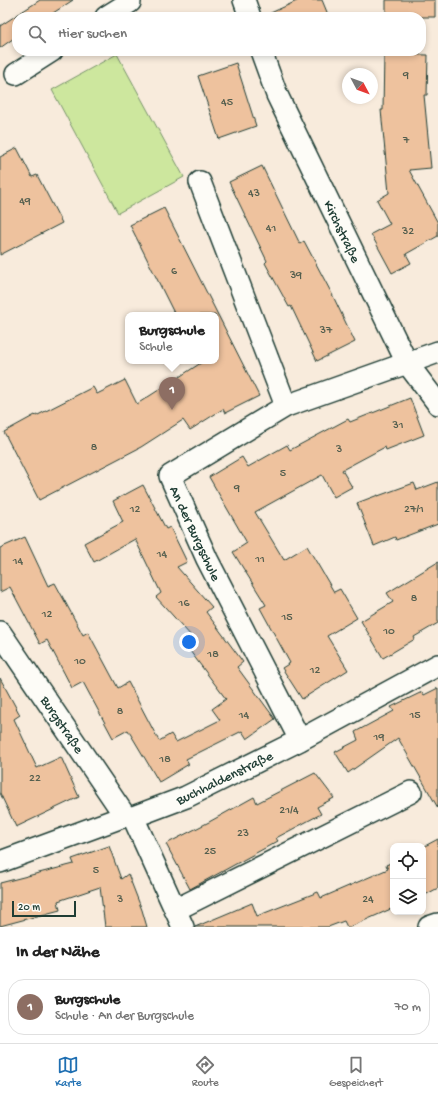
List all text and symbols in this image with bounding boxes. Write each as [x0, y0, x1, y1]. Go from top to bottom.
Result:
search box [12, 12, 426, 56]
icon: search [26, 23, 48, 45]
text: Hier suchen [58, 25, 127, 43]
north arrow [342, 68, 378, 104]
house number: 9 [402, 69, 409, 83]
house number: 45 [221, 96, 233, 110]
house number: 7 [402, 134, 410, 148]
house number: 43 [248, 187, 260, 201]
house number: 49 [19, 195, 31, 209]
street label: Kirchstraße [318, 198, 363, 267]
house number: 41 [266, 222, 276, 236]
house number: 32 [401, 225, 414, 239]
house number: 6 [171, 265, 178, 279]
house number: 39 [289, 269, 302, 283]
popup [125, 312, 219, 364]
text: Burgschule [139, 322, 205, 340]
house number: 37 [319, 324, 333, 338]
text: Schule [139, 340, 172, 355]
pin: 1 [159, 377, 185, 410]
house number: 31 [391, 419, 404, 433]
house number: 8 [91, 441, 98, 455]
house number: 3 [335, 443, 342, 457]
house number: 5 [280, 467, 286, 481]
house number: 9 [233, 482, 240, 496]
street label: An der Burgschule [164, 484, 224, 585]
house number: 12 [129, 503, 140, 517]
house number: 27/1 [404, 503, 424, 517]
house number: 14 [156, 548, 168, 562]
house number: 11 [254, 553, 265, 567]
house number: 14 [12, 555, 24, 569]
house number: 8 [411, 592, 418, 606]
house number: 16 [178, 597, 190, 611]
house number: 12 [41, 608, 52, 622]
house number: 15 [280, 611, 293, 625]
house number: 10 [382, 625, 395, 639]
your location [179, 632, 199, 652]
house number: 18 [206, 648, 219, 662]
house number: 10 [73, 655, 86, 669]
house number: 12 [309, 664, 320, 678]
street label: Burgstraße [35, 692, 87, 758]
house number: 8 [117, 705, 124, 719]
house number: 14 [238, 709, 250, 723]
house number: 15 [408, 709, 421, 723]
house number: 19 [373, 731, 384, 745]
street label: Buchhaldenstraße [173, 748, 277, 811]
house number: 18 [158, 753, 171, 767]
house number: 22 [29, 772, 41, 786]
house number: 21/4 [279, 804, 299, 818]
house number: 23 [237, 827, 249, 841]
map controls [390, 843, 426, 915]
button: locate [390, 843, 426, 879]
house number: 25 [204, 845, 216, 859]
house number: 5 [93, 864, 99, 878]
button: layers [390, 879, 426, 915]
house number: 3 [116, 893, 123, 907]
house number: 24 [362, 893, 374, 907]
scale bar [12, 899, 76, 918]
text: 20 m [18, 902, 40, 914]
text: In der Nähe [16, 943, 99, 963]
text: Burgschule [55, 991, 120, 1009]
text: 1 [27, 1000, 33, 1015]
text: 70 m [395, 1000, 421, 1015]
text: Schule · An der Burgschule [55, 1009, 194, 1024]
tab: Karte [55, 1054, 81, 1090]
tab: Route [192, 1054, 219, 1090]
tab: Gespeichert [329, 1054, 383, 1090]

